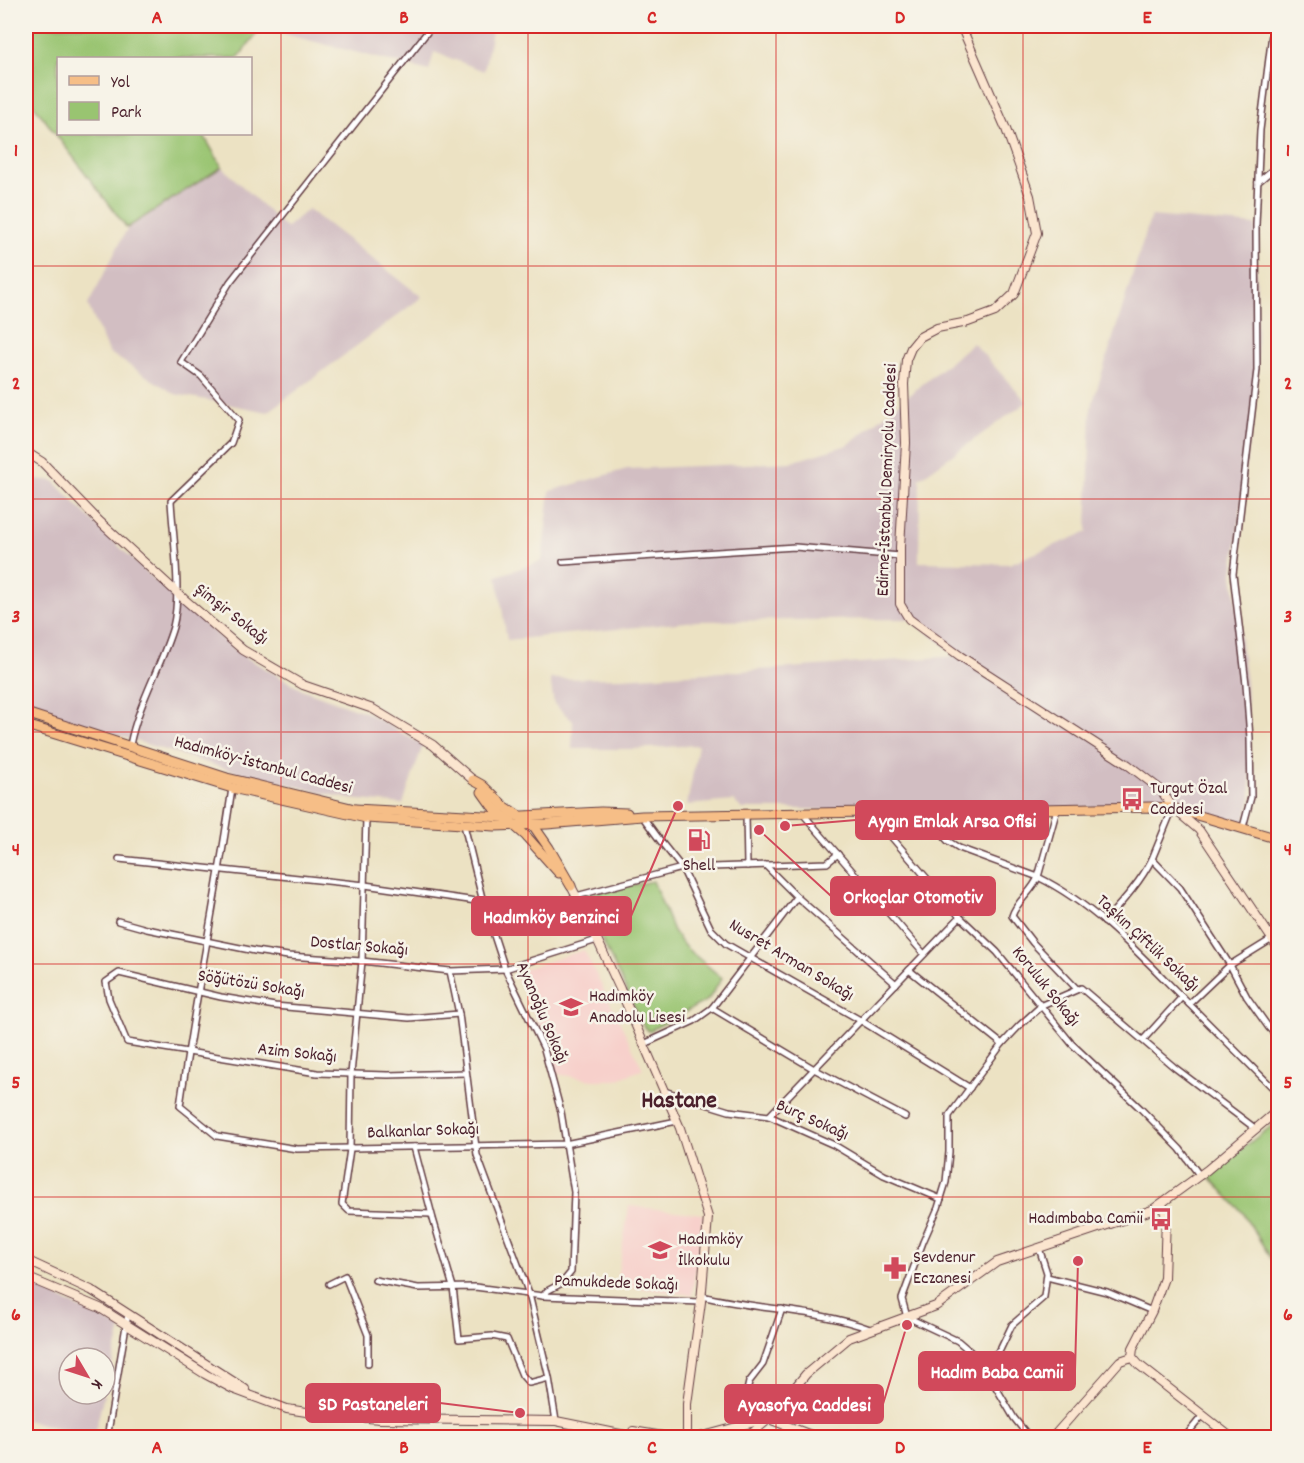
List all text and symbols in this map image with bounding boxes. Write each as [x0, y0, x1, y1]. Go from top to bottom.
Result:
text: A [152, 5, 163, 33]
text: B [399, 5, 409, 33]
text: C [647, 5, 657, 33]
text: D [895, 5, 906, 33]
text: E [1142, 5, 1152, 33]
legend [57, 57, 252, 135]
text: Yol [111, 71, 131, 96]
text: Park [111, 101, 142, 126]
text: 1 [14, 138, 18, 166]
text: 1 [1286, 138, 1290, 166]
street label: Edirne-İstanbul Demiryolu Caddesi [871, 363, 905, 597]
text: 2 [12, 371, 20, 399]
text: 2 [1284, 371, 1292, 399]
street label: Şimşir Sokağı [189, 578, 273, 652]
text: 3 [12, 604, 20, 632]
text: 3 [1284, 604, 1292, 632]
street label: Hadımköy-İstanbul Caddesi [171, 730, 355, 802]
place label: Turgut Özal Caddesi [1150, 777, 1228, 823]
bus stop icon: Turgut Özal Caddesi [1119, 786, 1145, 812]
callout: Aygın Emlak Arsa Ofisi [856, 801, 1048, 839]
text: Aygın Emlak Arsa Ofisi [868, 809, 1037, 837]
fuel station icon: Shell [686, 827, 712, 853]
text: 4 [12, 837, 20, 865]
text: 4 [1284, 837, 1292, 865]
place label: Shell [683, 854, 716, 879]
callout: Orkoçlar Otomotiv [831, 877, 995, 915]
text: Orkoçlar Otomotiv [843, 885, 984, 913]
street label: Taşkın Çiftlik Sokağı [1090, 889, 1204, 999]
callout: Hadımköy Benzinci [472, 897, 631, 935]
text: Hadımköy Benzinci [483, 905, 619, 933]
street label: Nusret Arman Sokağı [724, 914, 858, 1008]
street label: Dostlar Sokağı [309, 930, 409, 964]
street label: Koruluk Sokağı [1005, 941, 1085, 1033]
street label: Ayanoğlu Sokağı [508, 958, 574, 1068]
street label: Söğütözü Sokağı [196, 964, 306, 1006]
place label: Hadımköy Anadolu Lisesi [589, 985, 685, 1031]
school or university icon: Hadımköy Anadolu Lisesi [558, 994, 584, 1020]
street label: Azim Sokağı [256, 1037, 338, 1071]
text: 5 [11, 1070, 21, 1098]
text: 5 [1283, 1070, 1293, 1098]
district label: Hastane [641, 1085, 717, 1119]
street label: Burç Sokağı [772, 1094, 852, 1148]
street label: Balkanlar Sokağı [367, 1118, 479, 1146]
bus stop icon: Hadımbaba Camii [1148, 1206, 1174, 1232]
place label: Hadımbaba Camii [1028, 1207, 1143, 1232]
place label: Hadımköy İlkokulu [678, 1228, 743, 1274]
school or university icon: Hadımköy İlkokulu [647, 1237, 673, 1263]
place label: Sevdenur Eczanesi [913, 1246, 976, 1292]
pharmacy icon: Sevdenur Eczanesi [882, 1255, 908, 1281]
street label: Pamukdede Sokağı [554, 1269, 678, 1299]
text: 6 [11, 1302, 21, 1330]
text: 6 [1283, 1302, 1293, 1330]
north arrow [57, 1346, 117, 1406]
callout: Hadım Baba Camii [919, 1352, 1075, 1390]
text: Hadım Baba Camii [931, 1360, 1064, 1388]
text: K [85, 1374, 108, 1394]
callout: SD Pastaneleri [306, 1384, 440, 1422]
callout: Ayasofya Caddesi [725, 1385, 883, 1423]
text: SD Pastaneleri [318, 1392, 428, 1420]
text: Ayasofya Caddesi [737, 1393, 871, 1421]
text: A [152, 1435, 163, 1463]
text: B [399, 1435, 409, 1463]
text: C [647, 1435, 657, 1463]
text: D [895, 1435, 906, 1463]
text: E [1142, 1435, 1152, 1463]

